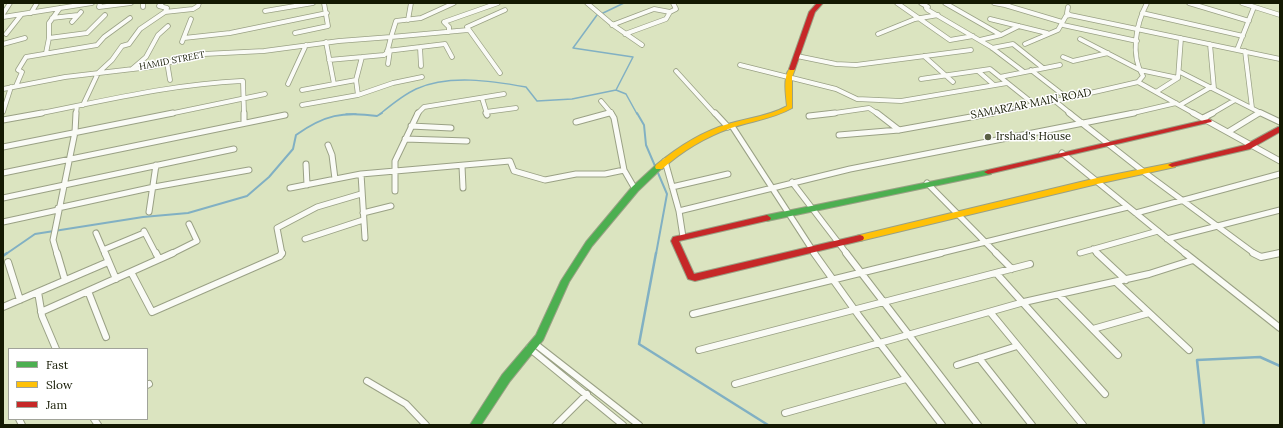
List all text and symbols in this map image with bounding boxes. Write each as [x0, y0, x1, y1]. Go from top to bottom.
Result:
street label: HAMID STREET [138, 49, 206, 73]
street label: SAMARZAR MAIN ROAD [969, 86, 1093, 122]
place label: Irshad's House [996, 130, 1071, 144]
marker: Irshad's House [983, 132, 993, 142]
legend [8, 348, 148, 420]
text: Fast [46, 357, 69, 372]
text: Slow [46, 377, 73, 392]
text: Jam [46, 397, 67, 412]

